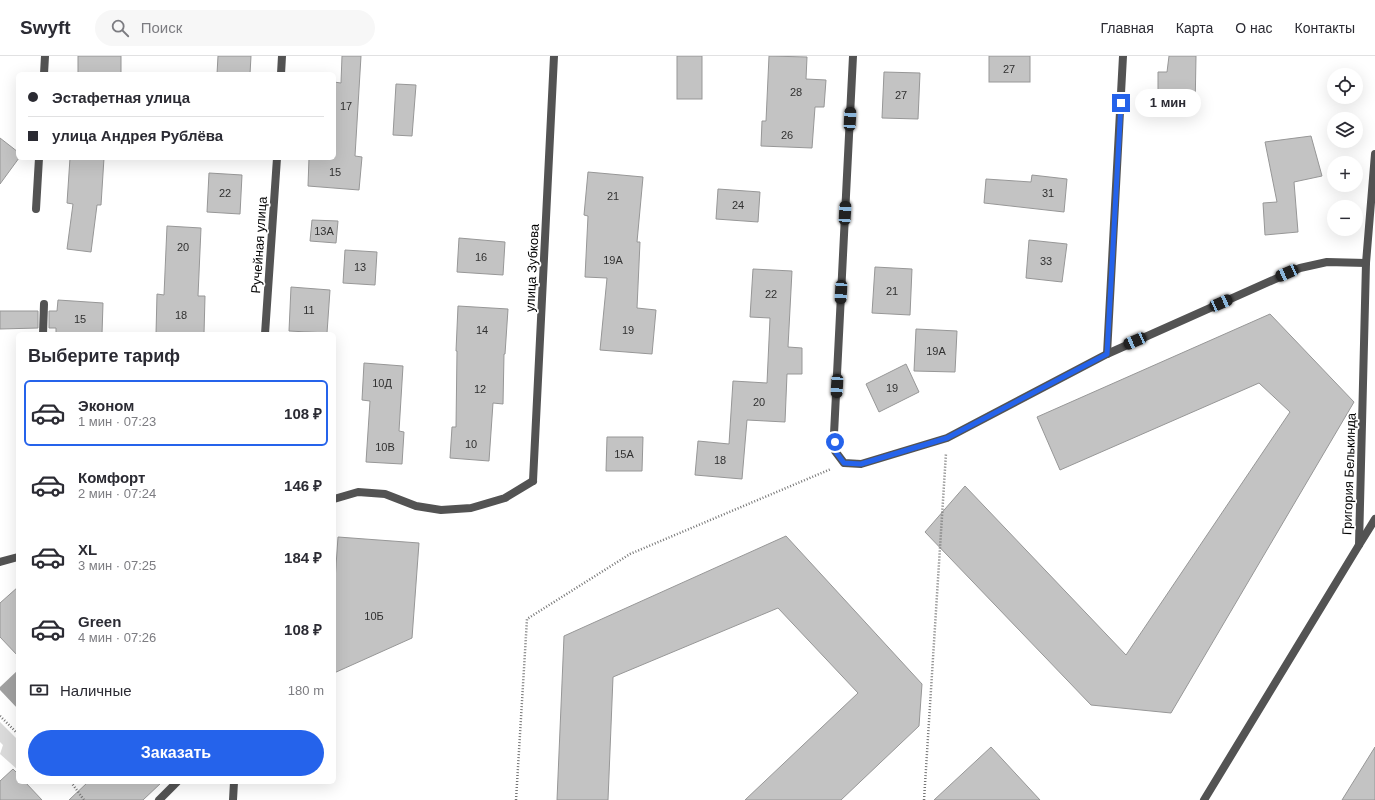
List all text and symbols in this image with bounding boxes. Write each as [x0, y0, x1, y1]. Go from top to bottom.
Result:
search box [95, 10, 375, 46]
text: Swyft [20, 17, 71, 38]
icon: search [109, 17, 131, 39]
text: Поиск [141, 19, 182, 36]
text: Главная [1100, 20, 1154, 36]
text: Карта [1176, 20, 1213, 36]
text: О нас [1235, 20, 1273, 36]
text: Контакты [1295, 20, 1355, 36]
house number: 27 [1003, 63, 1015, 75]
map controls [1327, 68, 1363, 236]
button: locate [1327, 68, 1363, 104]
house number: 28 [790, 86, 802, 98]
text: Эстафетная улица [52, 89, 190, 106]
house number: 27 [895, 89, 907, 101]
callout: 1 мин [1135, 89, 1201, 117]
route end [1112, 94, 1130, 112]
text: 1 мин [1150, 95, 1186, 110]
house number: 17 [340, 100, 352, 112]
car [843, 107, 857, 131]
button: layers [1327, 112, 1363, 148]
text: улица Андрея Рублёва [52, 127, 223, 144]
house number: 26 [781, 129, 793, 141]
button: + [1327, 156, 1363, 192]
house number: 15 [329, 166, 341, 178]
house number: 22 [219, 187, 231, 199]
house number: 31 [1042, 187, 1054, 199]
house number: 21 [607, 190, 619, 202]
street label: Ручейная улица [248, 195, 270, 294]
house number: 24 [732, 199, 744, 211]
button: − [1327, 200, 1363, 236]
car [838, 201, 852, 225]
street label: улица Зубкова [522, 223, 542, 313]
house number: 13А [314, 225, 334, 237]
house number: 20 [177, 241, 189, 253]
house number: 16 [475, 251, 487, 263]
house number: 19А [603, 254, 623, 266]
house number: 33 [1040, 255, 1052, 267]
house number: 13 [354, 261, 366, 273]
car [1274, 263, 1300, 283]
car [834, 280, 848, 304]
house number: 21 [886, 285, 898, 297]
house number: 22 [765, 288, 777, 300]
car [1208, 293, 1234, 313]
house number: 11 [303, 304, 315, 316]
house number: 18 [175, 309, 187, 321]
house number: 15 [74, 313, 86, 325]
house number: 14 [476, 324, 488, 336]
house number: 19 [622, 324, 634, 336]
car [1122, 331, 1148, 351]
house number: 19А [926, 345, 946, 357]
text: Выберите тариф [28, 346, 180, 366]
car [830, 374, 844, 398]
house number: 10Д [372, 377, 392, 389]
house number: 19 [886, 382, 898, 394]
house number: 12 [474, 383, 486, 395]
icon: car [30, 395, 66, 431]
house number: 20 [753, 396, 765, 408]
text: Эконом [78, 397, 134, 414]
text: 108 ₽ [284, 405, 322, 422]
street label: Григория Белькинда [1339, 412, 1359, 535]
text: 1 мин · 07:23 [78, 414, 156, 429]
route start [826, 433, 844, 451]
house number: 10 [465, 438, 477, 450]
house number: 10В [375, 441, 395, 453]
house number: 15А [614, 448, 634, 460]
house number: 18 [714, 454, 726, 466]
icon: car [30, 467, 66, 503]
text: Комфорт [78, 469, 145, 486]
text: 146 ₽ [284, 477, 322, 494]
text: 2 мин · 07:24 [78, 486, 156, 501]
icon: car [30, 539, 66, 575]
text: XL [78, 541, 97, 558]
text: 184 ₽ [284, 549, 322, 566]
text: 3 мин · 07:25 [78, 558, 156, 573]
house number: 10Б [364, 610, 384, 622]
icon: car [30, 611, 66, 647]
text: Green [78, 613, 121, 630]
text: 108 ₽ [284, 621, 322, 638]
text: 4 мин · 07:26 [78, 630, 156, 645]
icon: cash [28, 679, 50, 701]
text: Наличные [60, 682, 132, 699]
text: 180 m [288, 683, 324, 698]
button: Заказать [28, 730, 324, 776]

